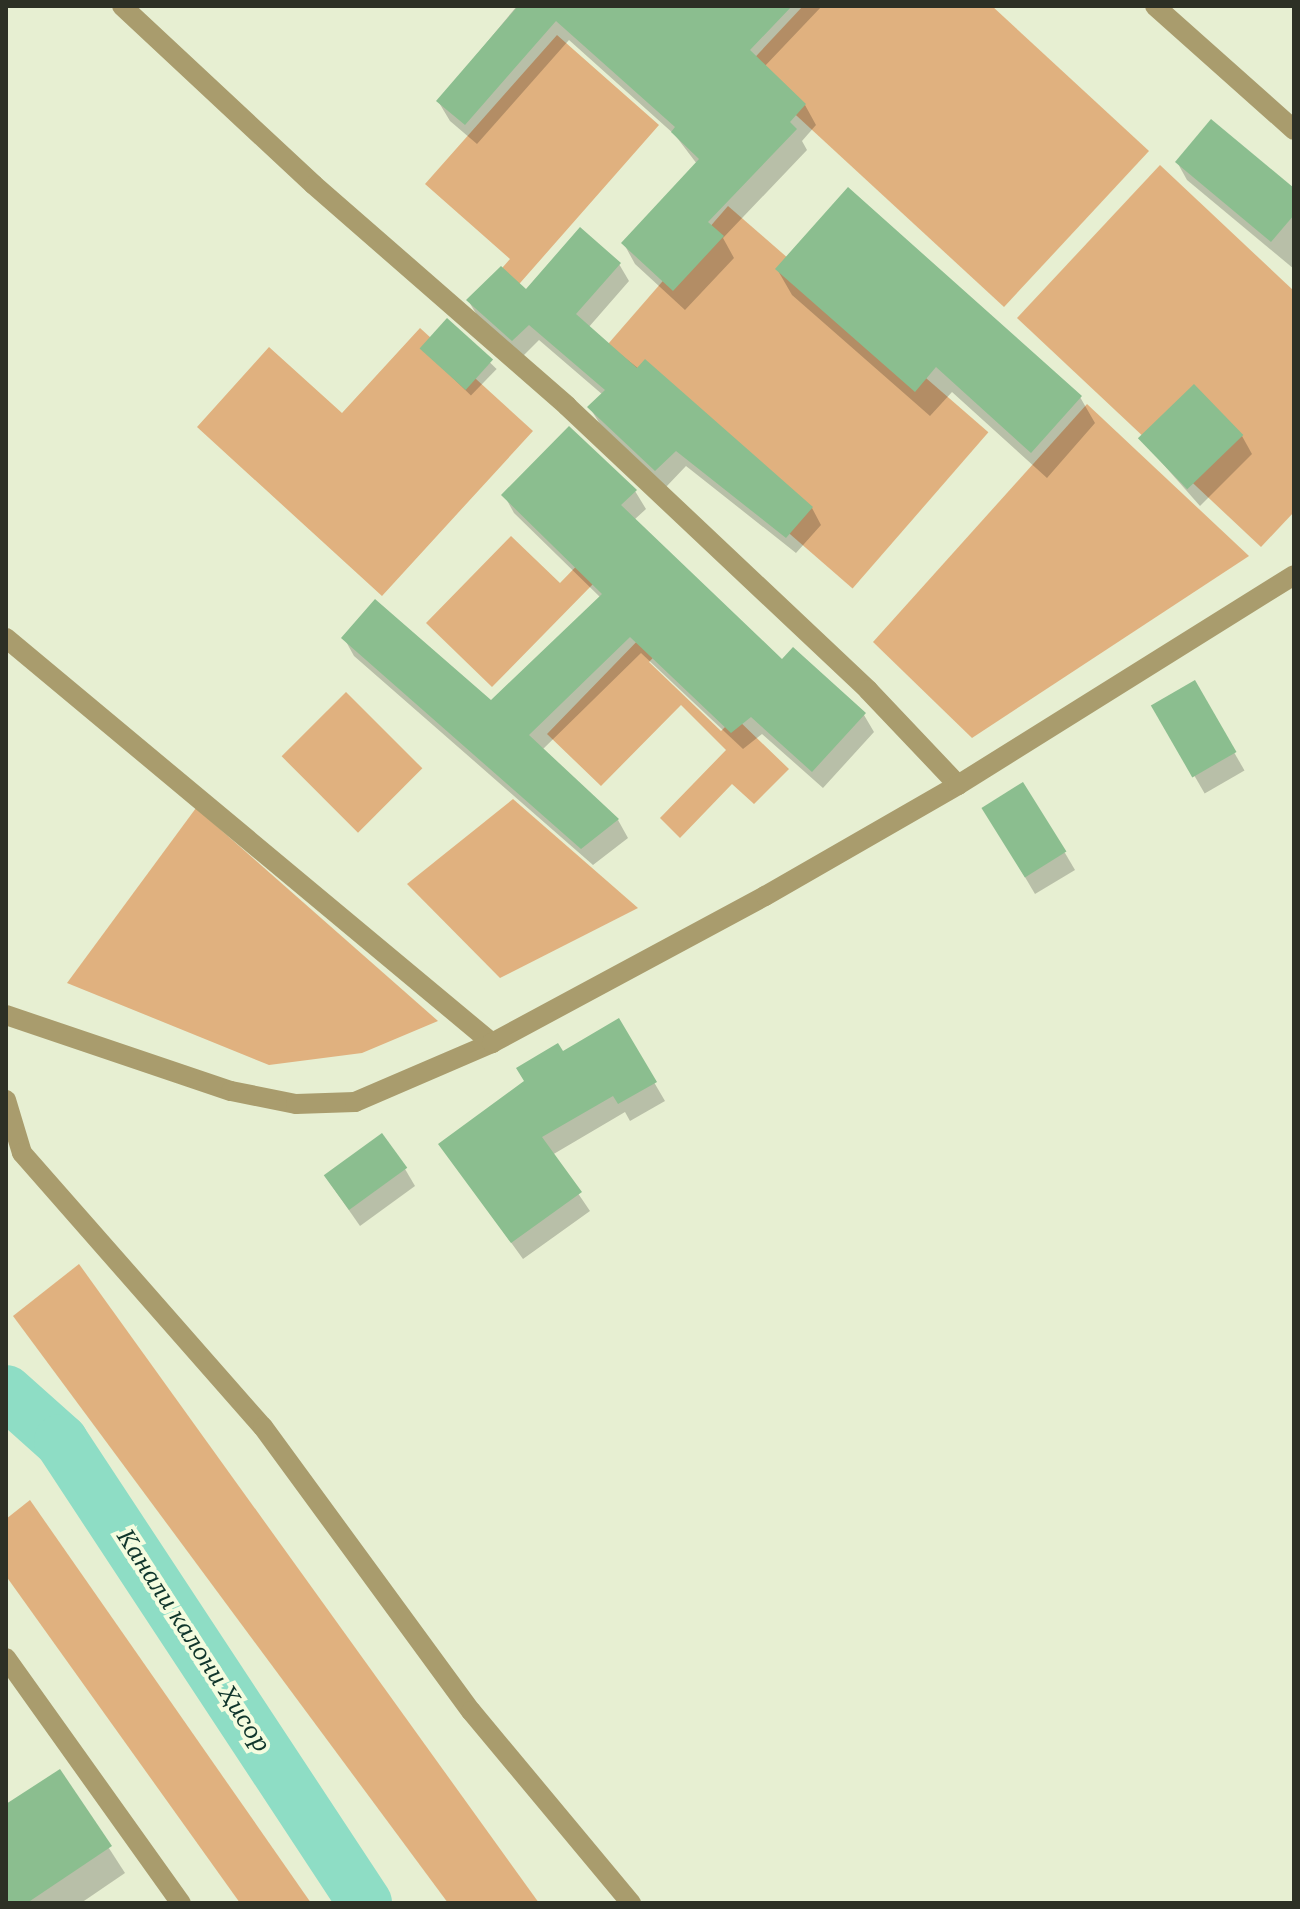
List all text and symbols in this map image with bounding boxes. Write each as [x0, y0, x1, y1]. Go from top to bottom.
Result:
water label: Канали калони Ҳисор [110, 1524, 276, 1758]

